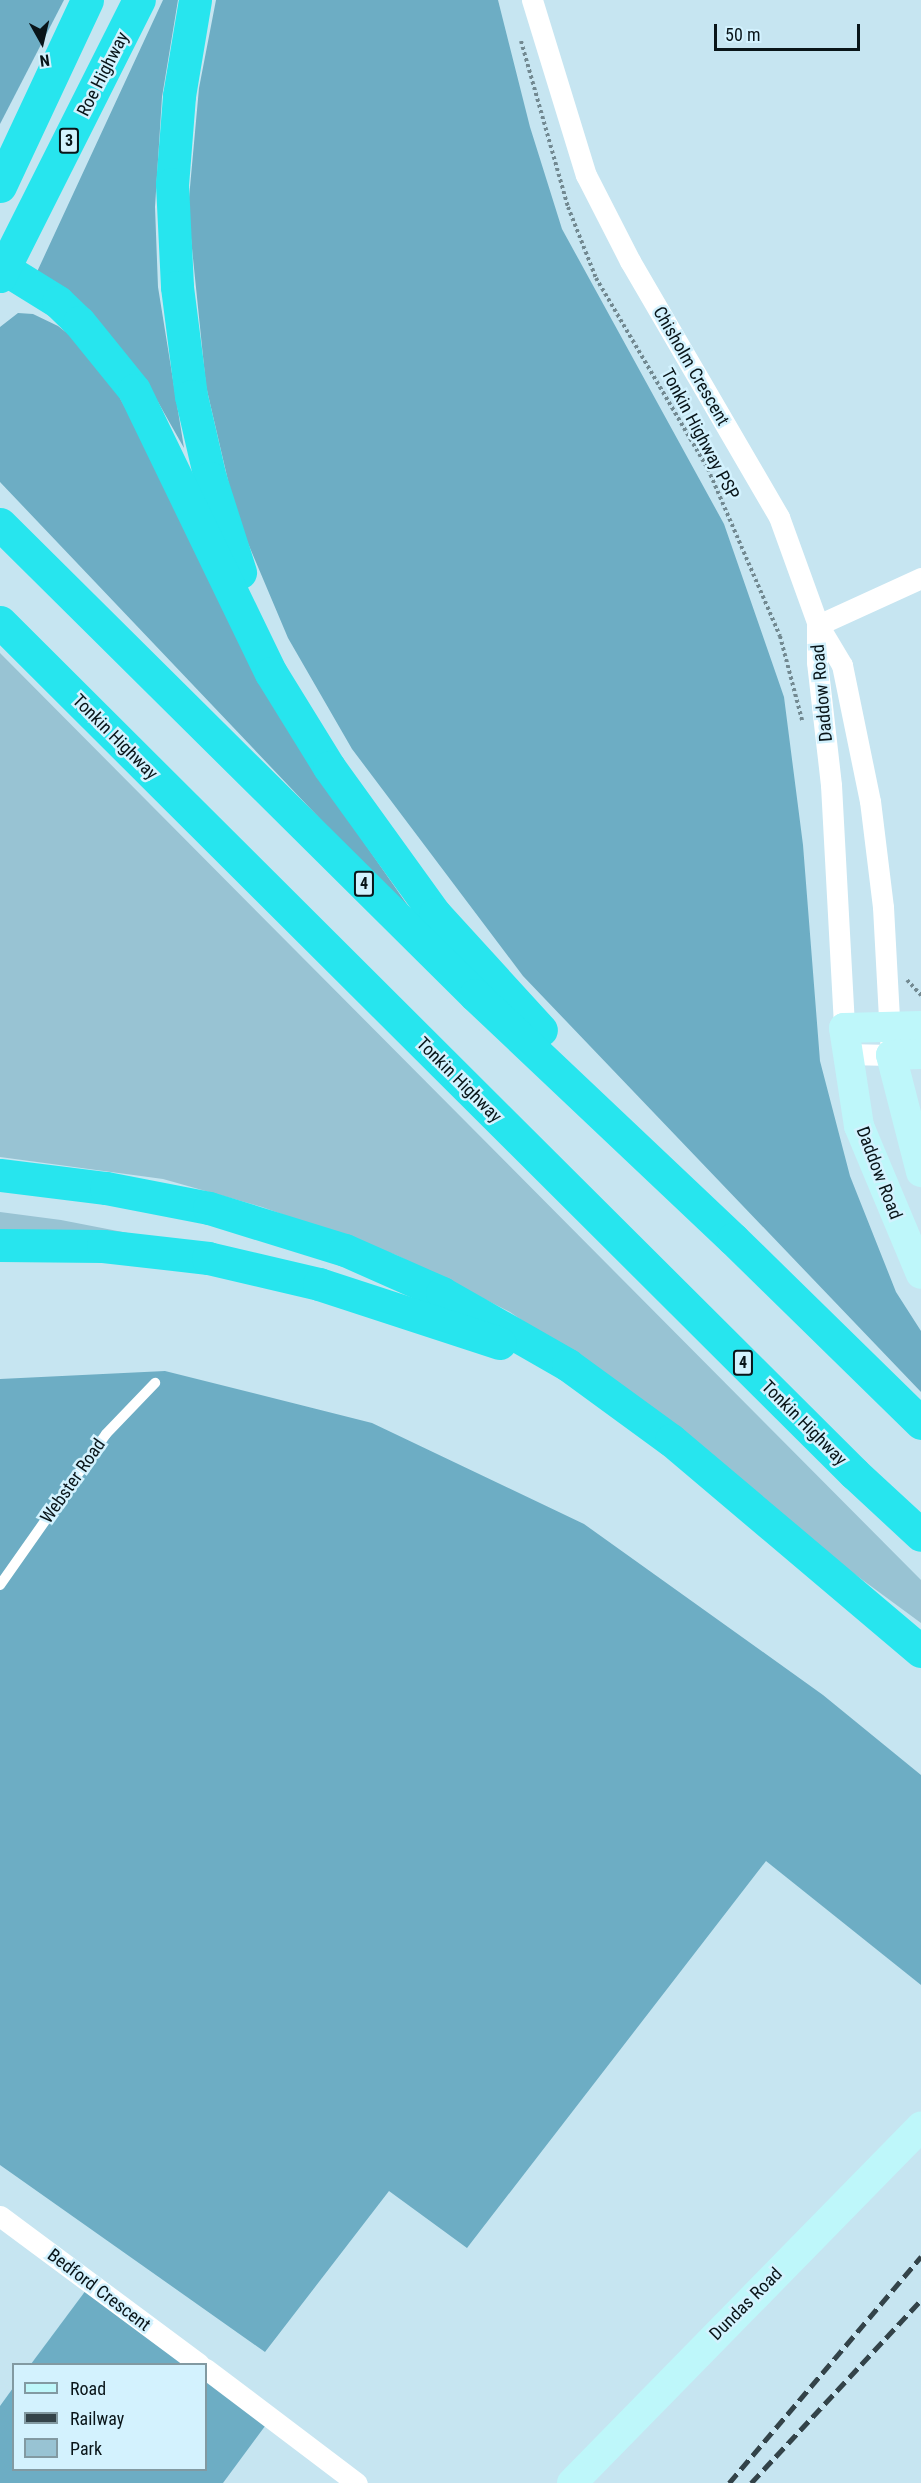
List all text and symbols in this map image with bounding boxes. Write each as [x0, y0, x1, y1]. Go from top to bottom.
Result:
north arrow [12, 12, 72, 72]
scale bar [717, 12, 862, 50]
text: 50 m [725, 24, 760, 45]
street label: Roe Highway [73, 28, 133, 120]
text: N [38, 50, 51, 70]
road number: 3 [58, 128, 80, 154]
street label: Chisholm Crescent [648, 303, 734, 429]
street label: Tonkin Highway PSP [656, 365, 744, 503]
street label: Daddow Road [807, 643, 837, 743]
street label: Tonkin Highway [68, 690, 162, 784]
road number: 4 [354, 871, 374, 897]
street label: Tonkin Highway [412, 1033, 506, 1127]
street label: Daddow Road [851, 1123, 907, 1223]
road number: 4 [732, 1350, 754, 1376]
street label: Tonkin Highway [757, 1376, 851, 1470]
street label: Webster Road [36, 1434, 110, 1528]
street label: Bedford Crescent [43, 2244, 155, 2336]
street label: Dundas Road [705, 2263, 787, 2345]
legend [12, 2363, 207, 2471]
text: Road [70, 2378, 106, 2399]
text: Railway [70, 2408, 124, 2429]
text: Park [70, 2438, 102, 2459]

